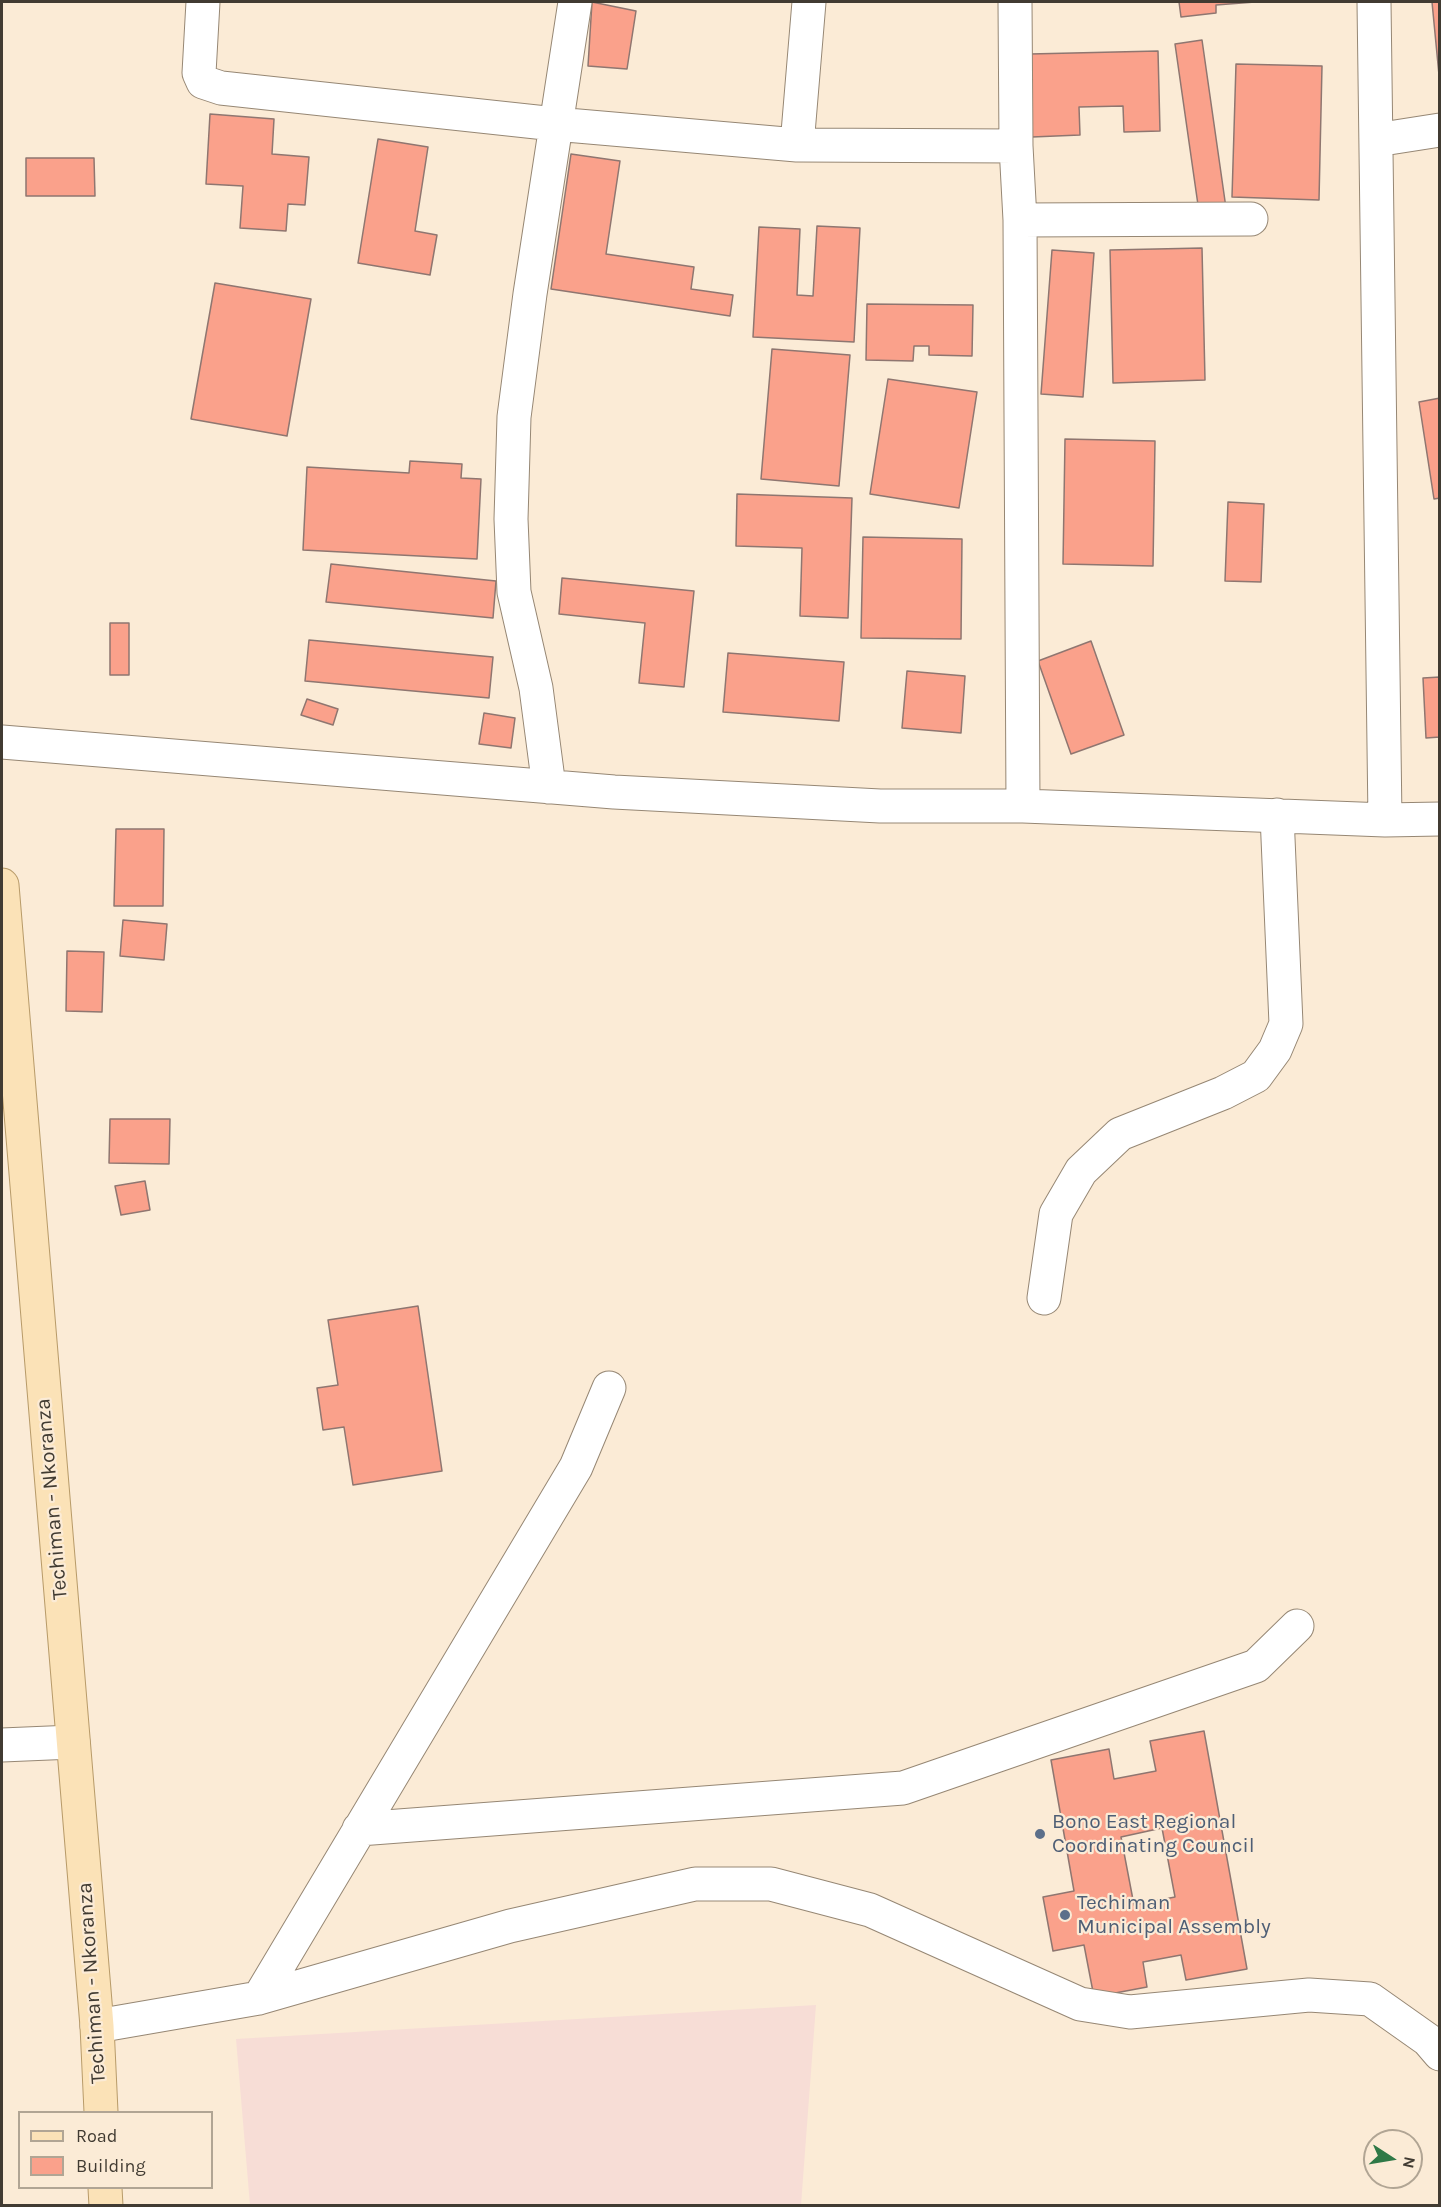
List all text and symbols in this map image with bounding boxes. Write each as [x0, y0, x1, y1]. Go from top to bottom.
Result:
street label: Techiman - Nkoranza [31, 1397, 73, 1601]
place label: Bono East Regional Coordinating Council [1052, 1809, 1255, 1859]
marker: Bono East Regional Coordinating Council [1033, 1827, 1047, 1841]
street label: Techiman - Nkoranza [72, 1882, 112, 2084]
place label: Techiman Municipal Assembly [1077, 1890, 1271, 1940]
marker: Techiman Municipal Assembly [1058, 1908, 1072, 1922]
legend [18, 2111, 213, 2189]
text: Road [76, 2125, 117, 2147]
north arrow [1363, 2129, 1423, 2189]
text: Building [76, 2155, 146, 2177]
text: N [1399, 2155, 1420, 2170]

